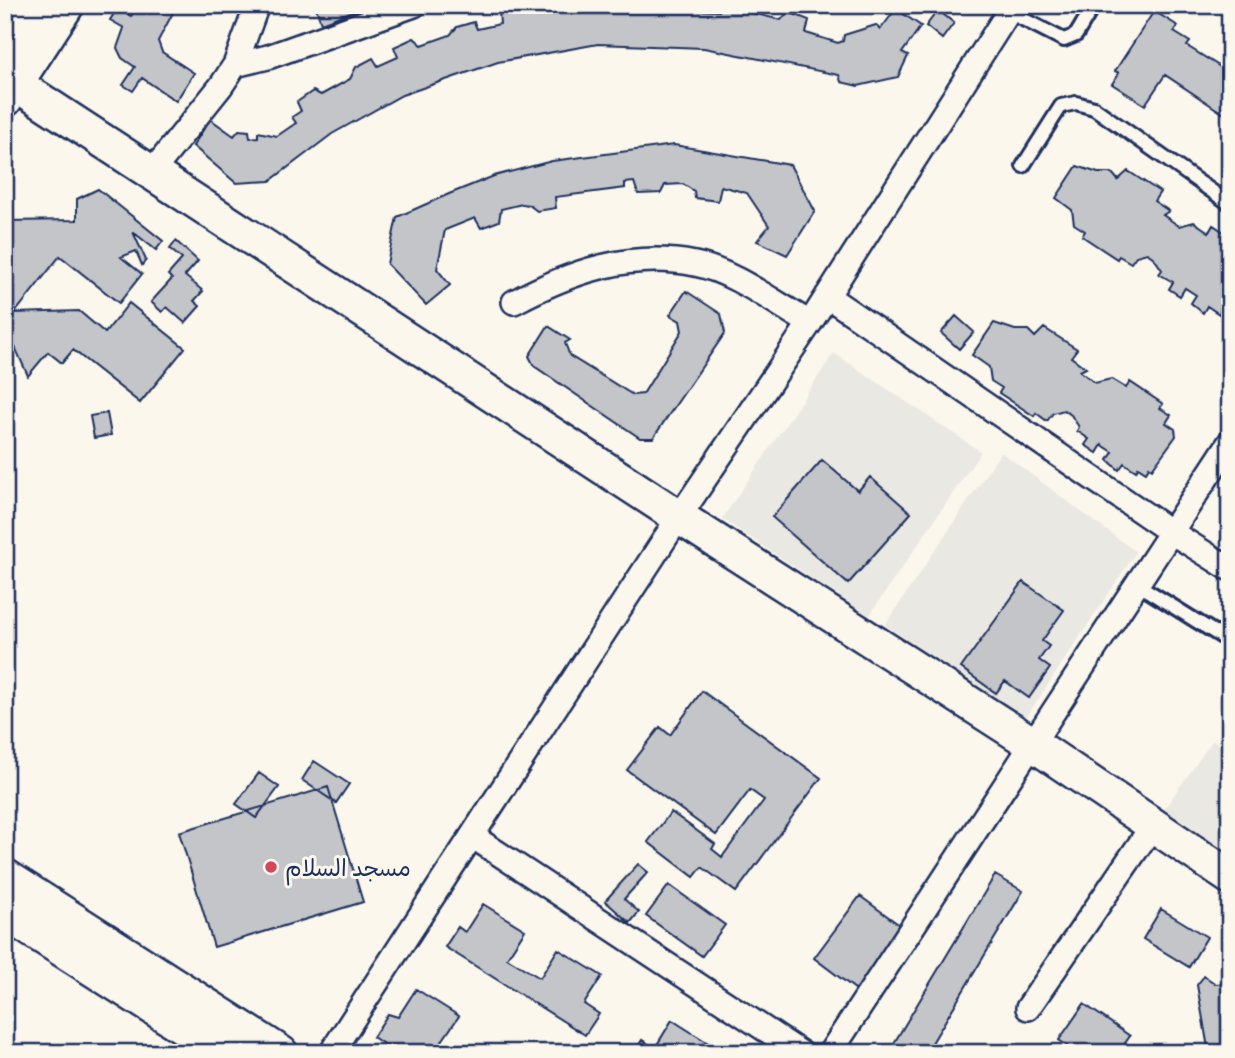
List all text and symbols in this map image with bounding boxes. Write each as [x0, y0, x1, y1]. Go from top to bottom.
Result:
place label: مسجد السلام [285, 852, 411, 886]
marker: مسجد السلام [263, 859, 279, 875]

